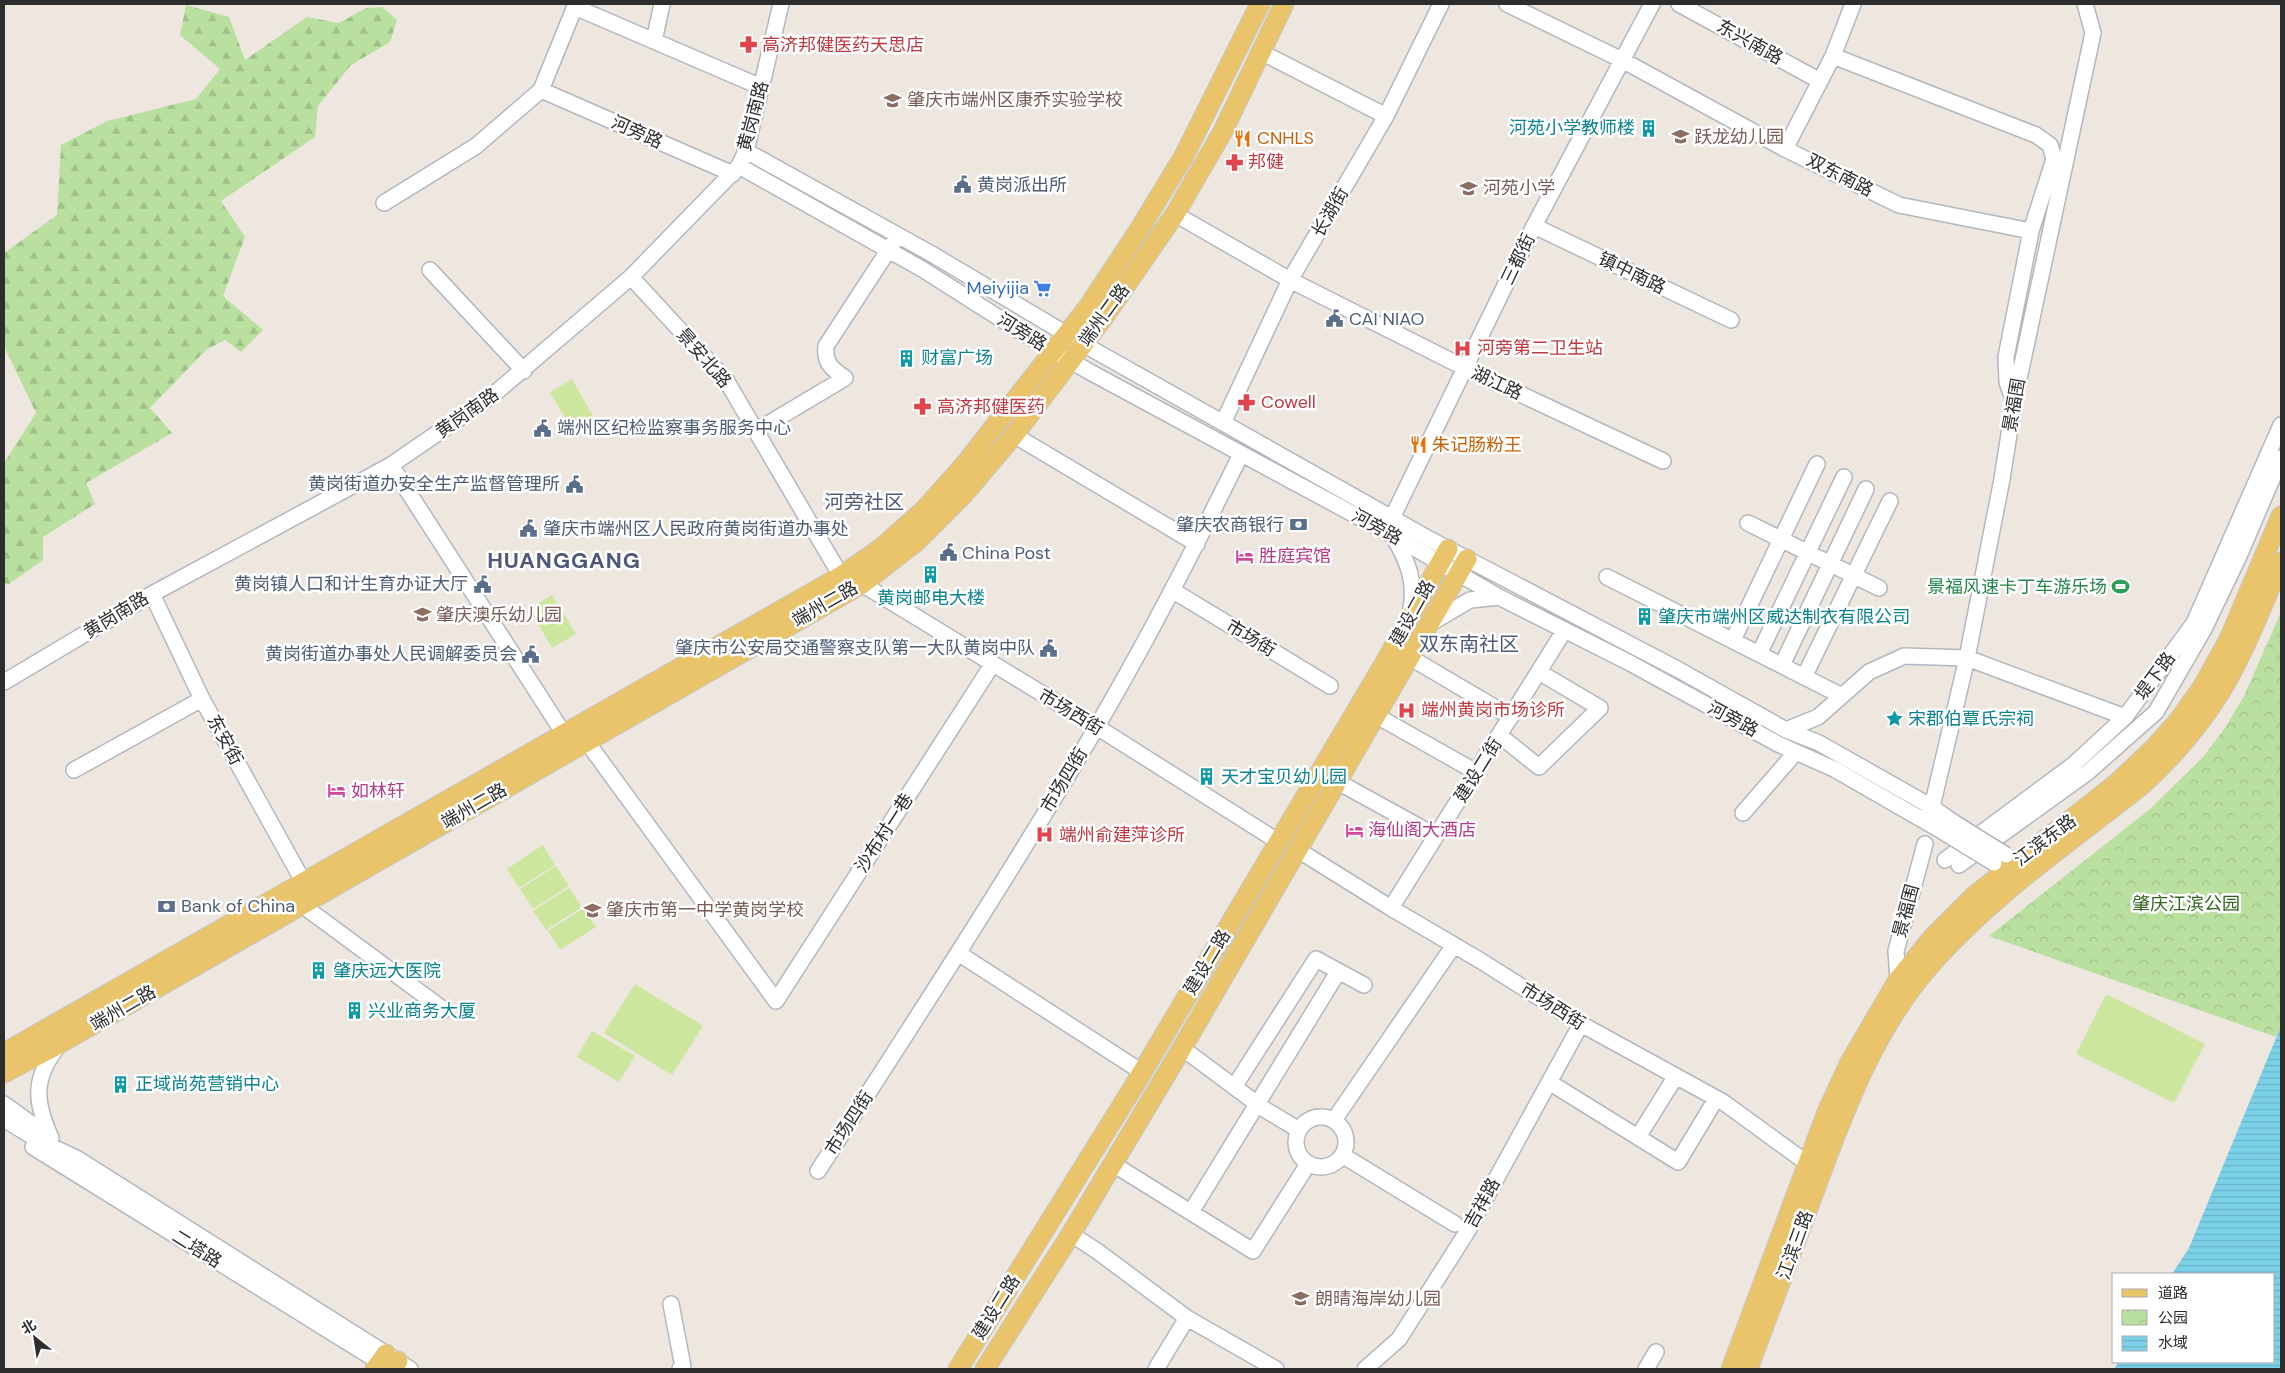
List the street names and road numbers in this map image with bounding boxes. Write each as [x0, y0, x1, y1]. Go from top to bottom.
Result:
street label: 东兴南路 [1713, 14, 1787, 70]
street label: 黄岗南路 [732, 78, 774, 154]
street label: 河旁路 [607, 110, 667, 154]
street label: 双东南路 [1802, 148, 1878, 202]
street label: 长湖街 [1306, 183, 1354, 241]
street label: 三都街 [1495, 229, 1541, 289]
street label: 镇中南路 [1594, 246, 1670, 300]
street label: 端州二路 [1073, 279, 1135, 351]
street label: 河旁路 [993, 308, 1051, 356]
street label: 景安北路 [671, 323, 737, 393]
street label: 湖江路 [1467, 361, 1527, 405]
street label: 景福围 [1997, 376, 2031, 434]
street label: 黄岗南路 [431, 383, 503, 443]
street label: 河旁路 [1348, 503, 1406, 551]
street label: 端州二路 [788, 576, 862, 632]
street label: 建设二路 [1384, 576, 1440, 650]
street label: 黄岗南路 [79, 586, 153, 644]
street label: 市场街 [1222, 614, 1280, 662]
street label: 堤下路 [2129, 647, 2181, 705]
street label: 市场西街 [1034, 683, 1108, 741]
street label: 河旁路 [1704, 696, 1762, 742]
street label: 东安街 [201, 711, 249, 769]
street label: 建设二街 [1449, 733, 1507, 807]
street label: 市场四街 [1035, 743, 1093, 817]
street label: 端州二路 [437, 778, 511, 834]
street label: 沙布村一巷 [849, 789, 919, 877]
street label: 江滨东路 [2009, 809, 2081, 871]
street label: 景福围 [1887, 882, 1925, 940]
street label: 建设二路 [1178, 925, 1236, 999]
street label: 市场西街 [1516, 977, 1590, 1035]
street label: 端州二路 [86, 980, 160, 1036]
street label: 市场四街 [819, 1086, 879, 1160]
street label: 吉祥路 [1458, 1174, 1506, 1232]
street label: 江滨三路 [1771, 1207, 1819, 1283]
street label: 二塔路 [168, 1225, 226, 1273]
street label: 建设二路 [967, 1270, 1025, 1344]

